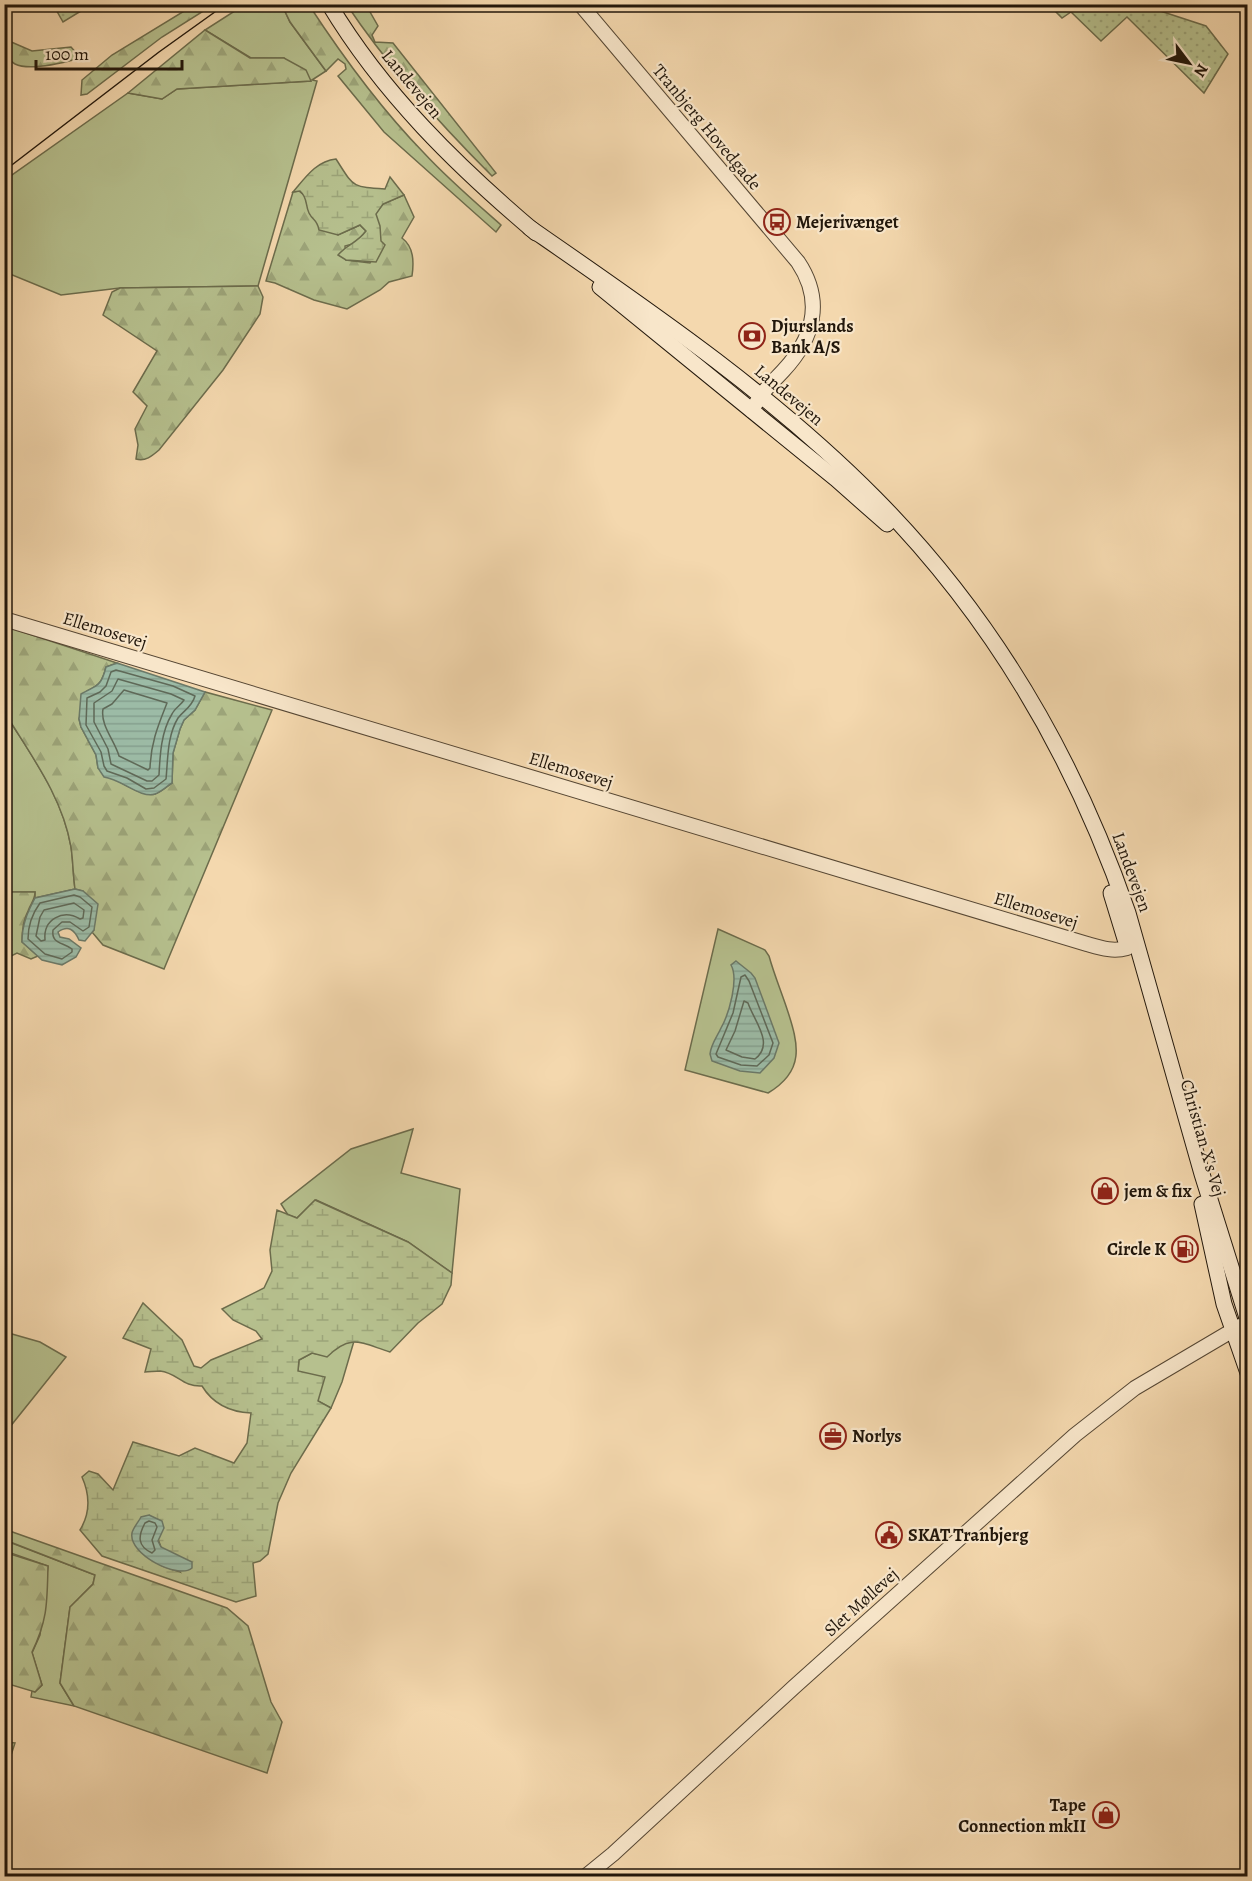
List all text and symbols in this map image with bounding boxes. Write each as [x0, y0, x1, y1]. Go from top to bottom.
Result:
scale bar [36, 33, 182, 71]
north arrow [1159, 33, 1219, 93]
text: 100 m [45, 42, 89, 66]
street label: Landevejen [376, 44, 448, 124]
street label: Tranbjerg Hovedgade [647, 59, 767, 195]
text: N [1188, 60, 1213, 81]
bus stop icon: Mejerivænget [762, 207, 792, 237]
place label: Mejerivænget [796, 210, 899, 234]
place label: Djurslands Bank A/S [771, 314, 854, 359]
bank icon: Djurslands Bank A/S [737, 321, 767, 351]
street label: Landevejen [749, 359, 829, 431]
street label: Ellemosevej [60, 606, 150, 654]
street label: Ellemosevej [526, 746, 616, 794]
street label: Landevejen [1106, 829, 1158, 915]
street label: Ellemosevej [991, 886, 1081, 934]
street label: Christian X's Vej [1175, 1077, 1231, 1199]
shop icon: jem & fix [1090, 1176, 1120, 1206]
place label: jem & fix [1124, 1179, 1192, 1203]
fuel station icon: Circle K [1170, 1234, 1200, 1264]
place label: Circle K [1107, 1237, 1166, 1261]
office icon: Norlys [818, 1421, 848, 1451]
place label: Norlys [852, 1424, 902, 1448]
public building icon: SKAT Tranbjerg [874, 1520, 904, 1550]
place label: SKAT Tranbjerg [908, 1523, 1029, 1547]
street label: Slet Møllevej [819, 1562, 903, 1642]
place label: Tape Connection mkII [958, 1793, 1086, 1838]
shop icon: Tape Connection mkII [1091, 1800, 1121, 1830]

